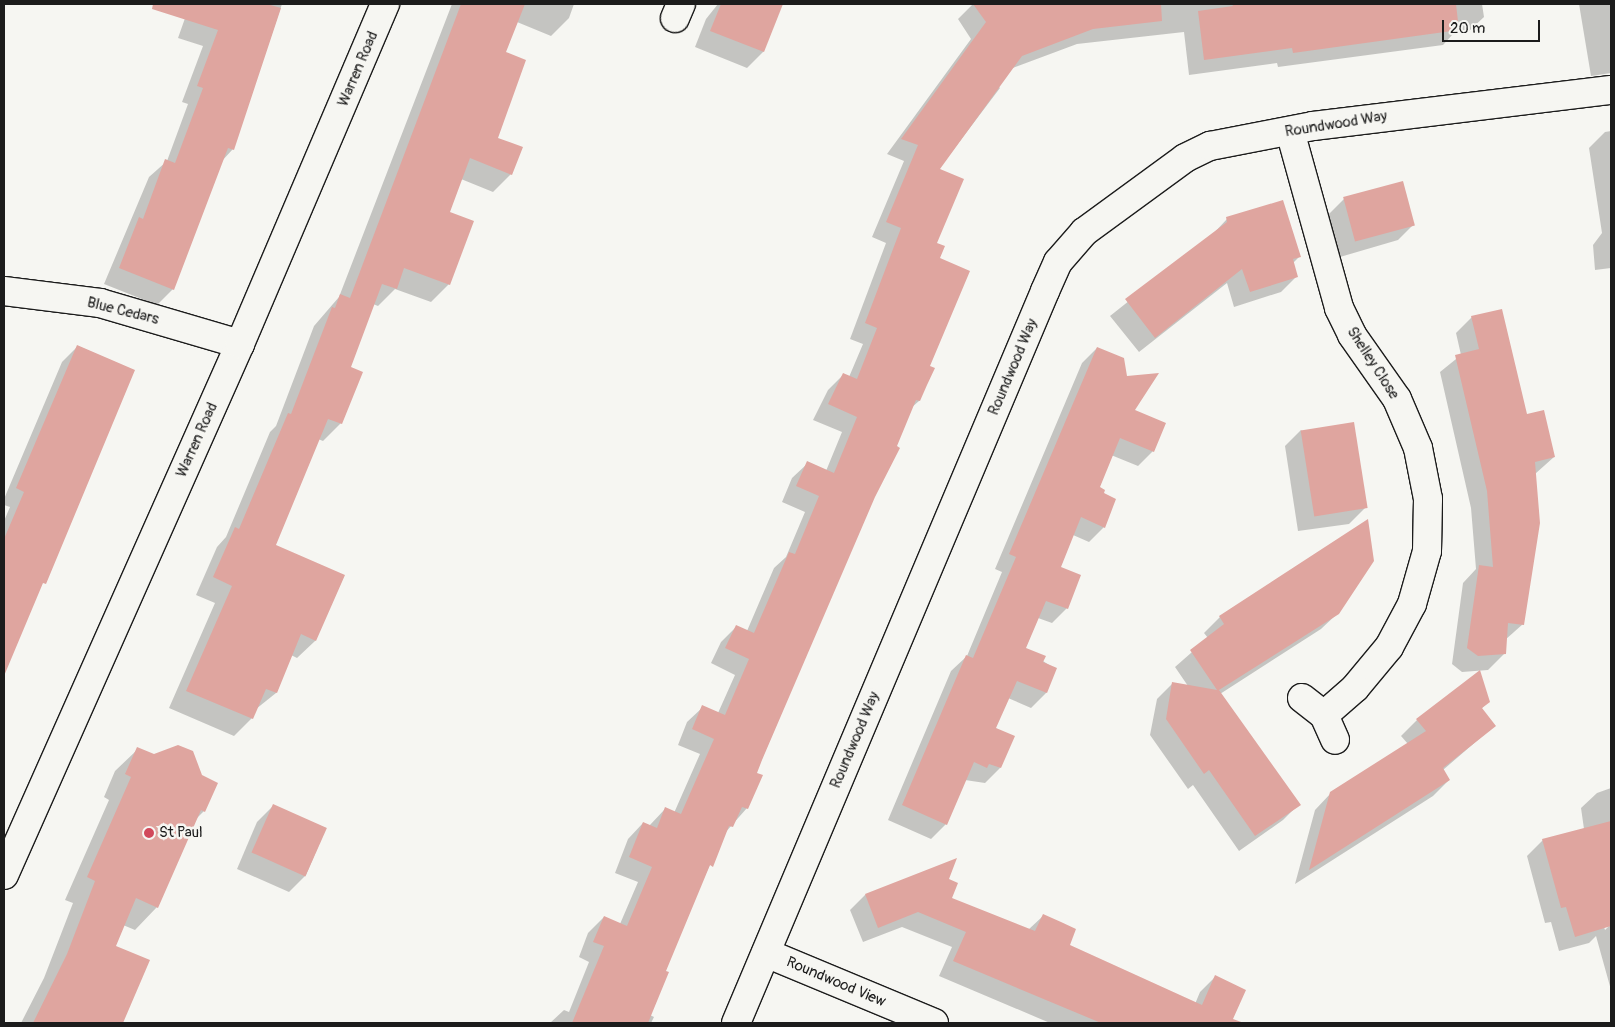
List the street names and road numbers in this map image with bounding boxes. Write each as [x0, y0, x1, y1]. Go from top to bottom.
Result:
street label: Warren Road [334, 29, 382, 109]
street label: Roundwood Way [1284, 107, 1388, 141]
street label: Blue Cedars [85, 293, 161, 329]
street label: Roundwood Way [985, 316, 1041, 418]
street label: Shelley Close [1343, 324, 1403, 402]
street label: Warren Road [172, 400, 222, 480]
street label: Roundwood Way [827, 689, 883, 791]
street label: Roundwood View [784, 953, 888, 1011]

